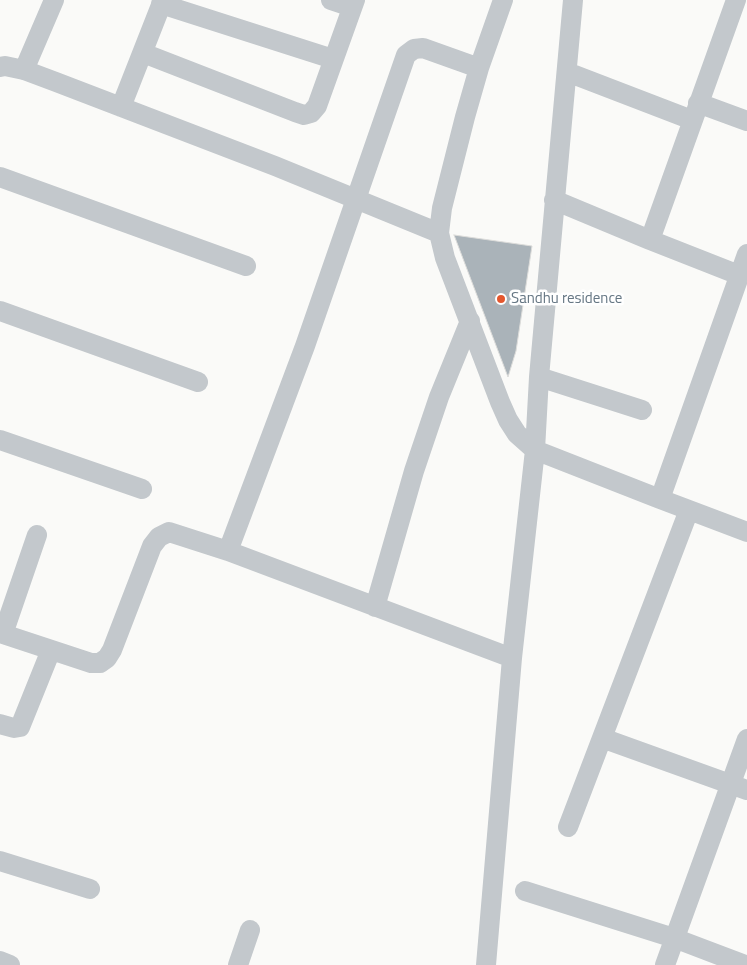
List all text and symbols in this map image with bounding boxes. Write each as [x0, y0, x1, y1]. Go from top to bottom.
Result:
place label: Sandhu residence [511, 290, 622, 308]
marker: Sandhu residence [495, 293, 507, 305]

